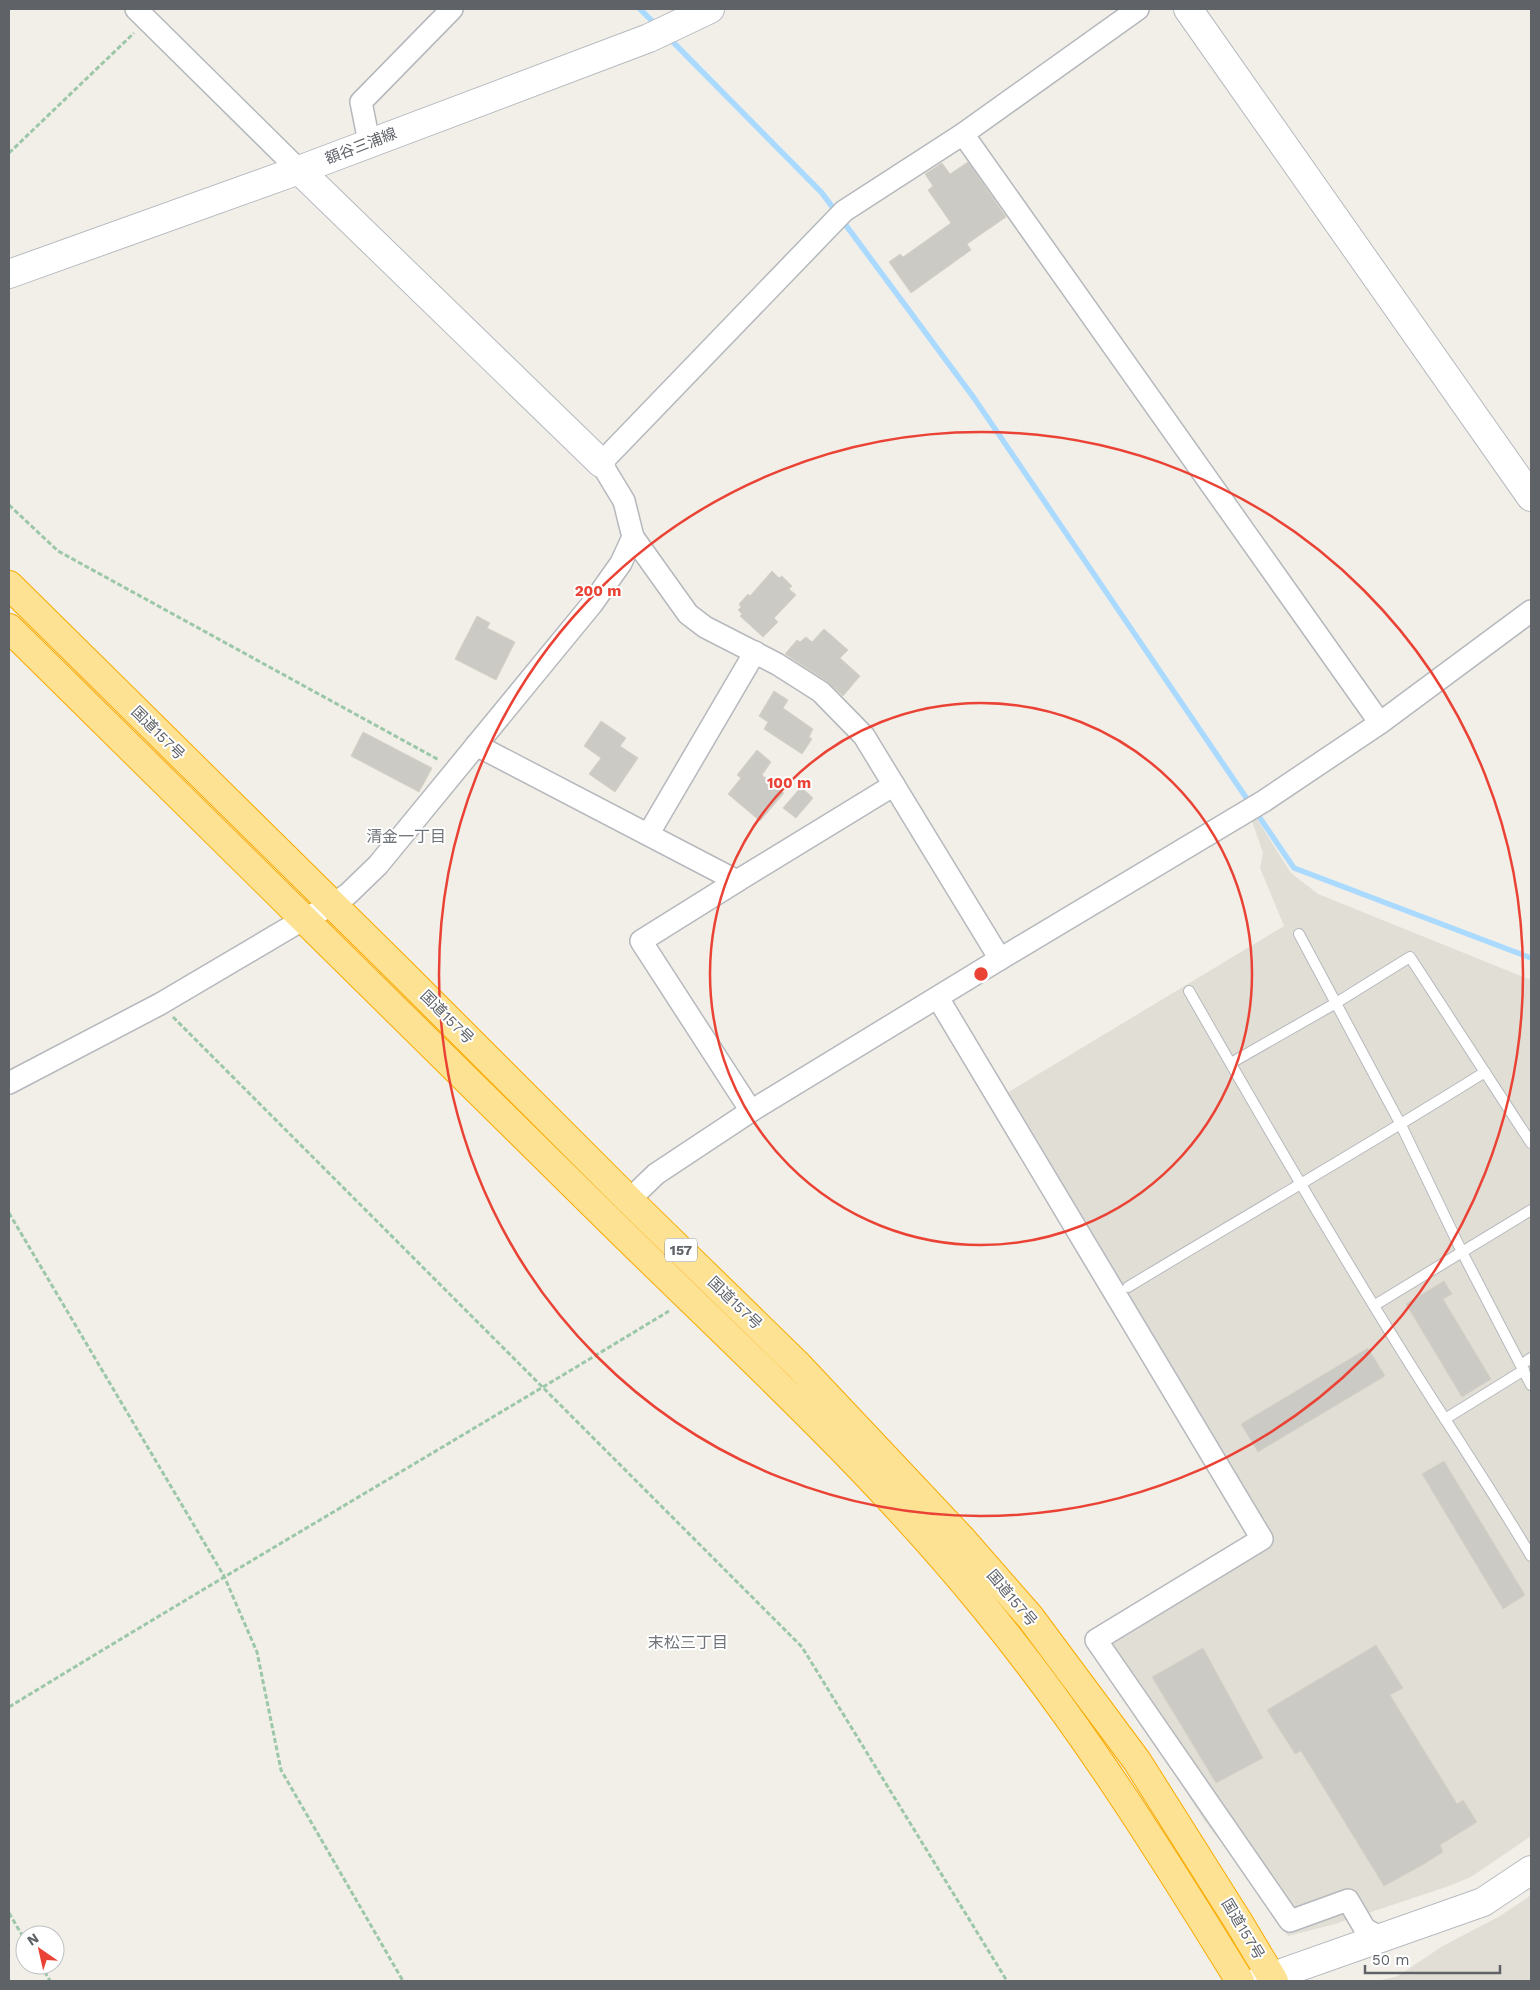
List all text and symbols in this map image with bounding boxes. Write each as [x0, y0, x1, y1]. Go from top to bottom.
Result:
street label: 額谷三浦線 [323, 124, 399, 168]
text: 200 m [575, 582, 621, 600]
street label: 国道157号 [128, 703, 188, 763]
text: 100 m [767, 774, 811, 792]
district label: 清金一丁目 [366, 827, 446, 846]
centre of rings [972, 965, 990, 983]
street label: 国道157号 [417, 987, 477, 1047]
road number: 157 [665, 1238, 697, 1262]
street label: 国道157号 [704, 1273, 766, 1333]
street label: 国道157号 [983, 1566, 1041, 1630]
district label: 末松三丁目 [648, 1633, 728, 1652]
street label: 国道157号 [1218, 1895, 1268, 1963]
north arrow [15, 1925, 65, 1975]
text: N [24, 1930, 42, 1949]
scale bar [1365, 1942, 1500, 1974]
text: 50 m [1372, 1951, 1409, 1969]

